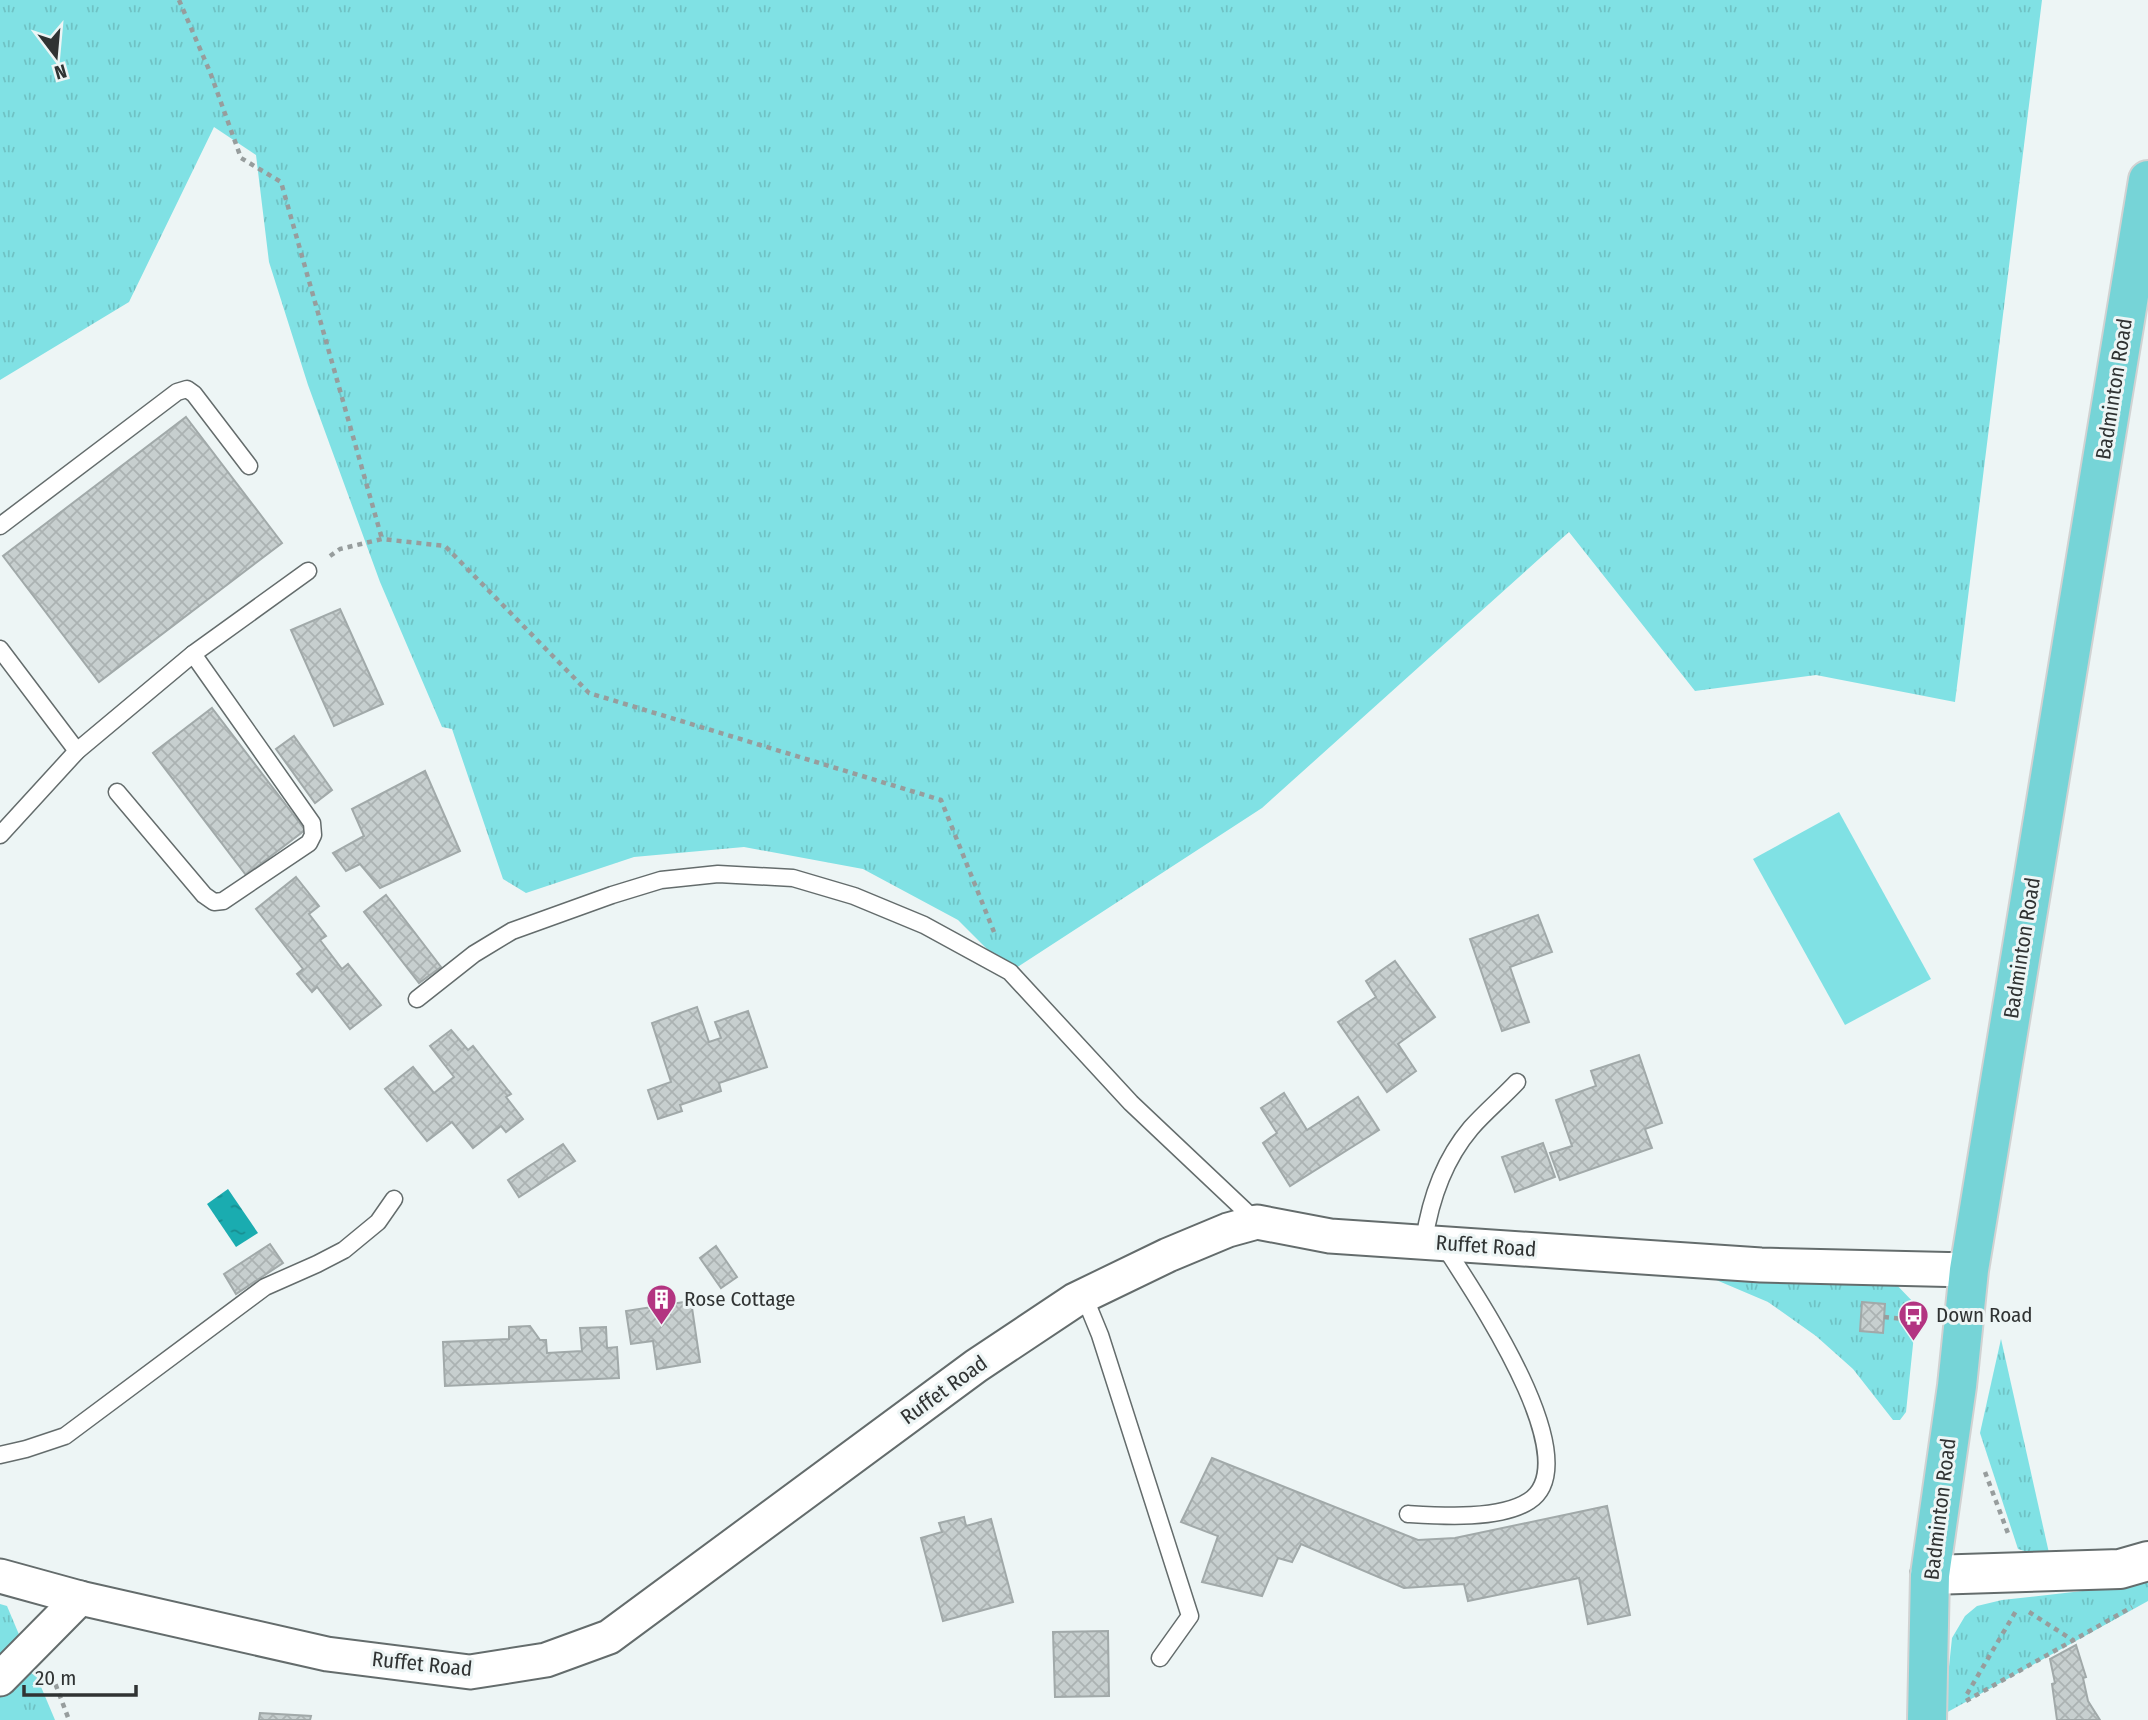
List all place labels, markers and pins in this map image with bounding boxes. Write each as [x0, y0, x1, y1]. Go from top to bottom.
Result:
building icon: Rose Cottage [644, 1282, 678, 1326]
place label: Rose Cottage [684, 1286, 795, 1312]
bus stop icon: Down Road [1896, 1298, 1930, 1342]
place label: Down Road [1936, 1302, 2033, 1328]

